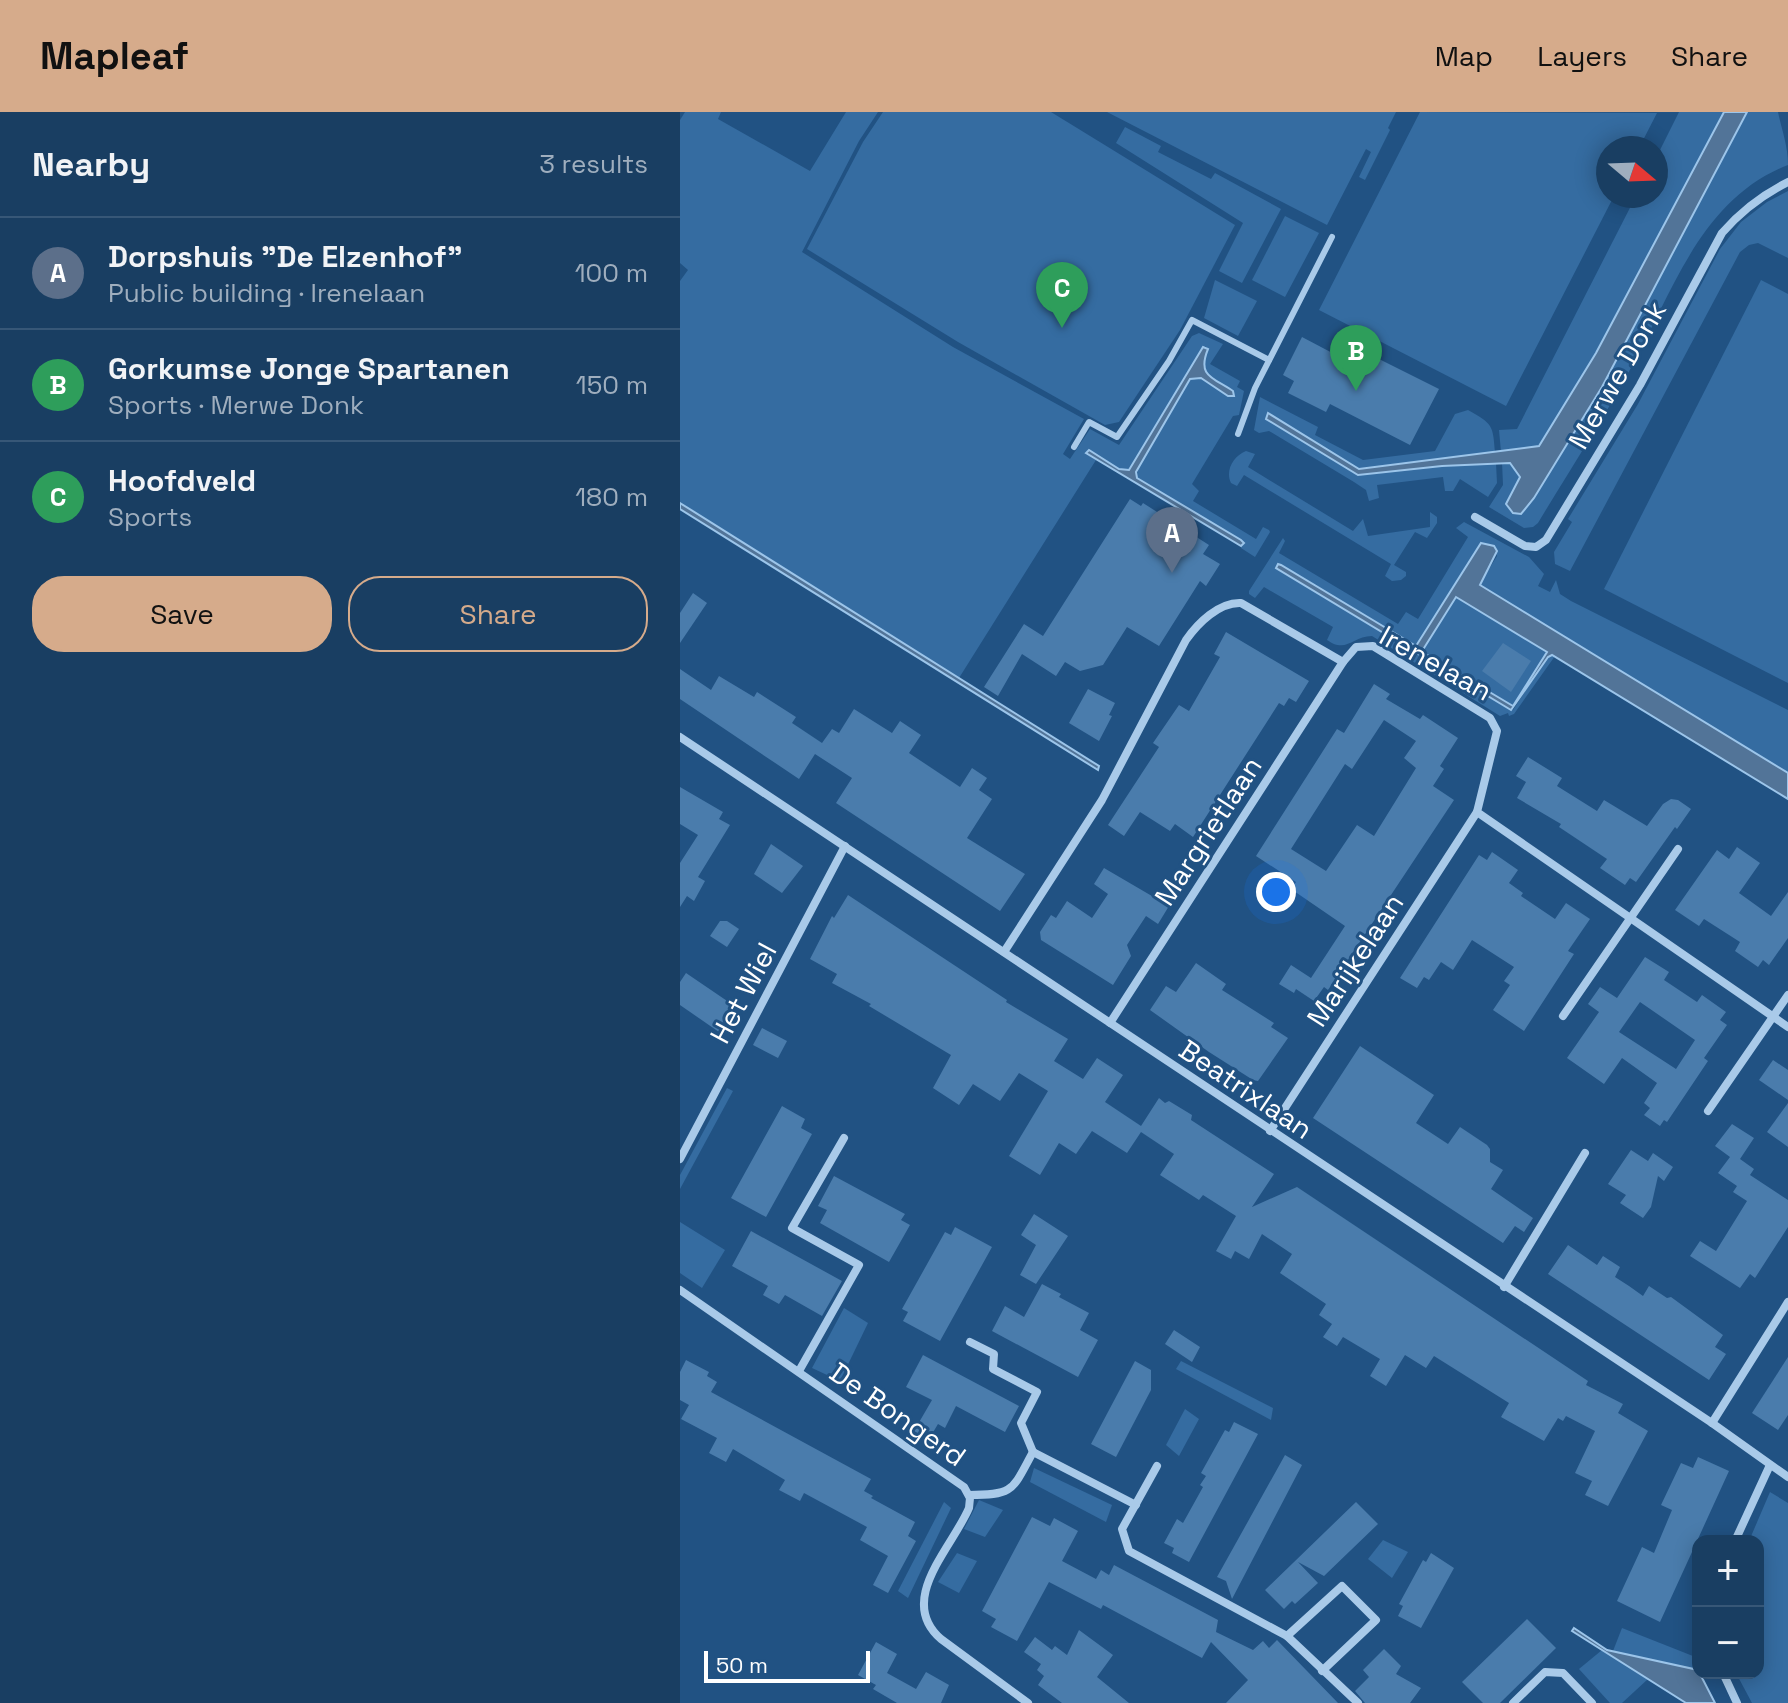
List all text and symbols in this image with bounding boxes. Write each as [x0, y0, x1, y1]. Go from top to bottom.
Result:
text: Mapleaf [40, 32, 189, 80]
text: Map [1435, 38, 1493, 74]
text: Layers [1537, 38, 1627, 74]
text: Share [1671, 38, 1748, 74]
north arrow [1596, 136, 1668, 208]
text: Nearby [32, 143, 150, 186]
text: 3 results [539, 147, 648, 181]
text: Dorpshuis "De Elzenhof" [108, 237, 462, 276]
text: A [50, 256, 66, 290]
text: 100 m [575, 256, 648, 290]
pin: C [1036, 262, 1088, 328]
text: Public building · Irenelaan [108, 276, 425, 310]
street label: Merwe Donk [1560, 294, 1674, 456]
pin: B [1330, 325, 1382, 391]
text: Gorkumse Jonge Spartanen [108, 349, 510, 388]
text: B [49, 368, 67, 402]
text: 150 m [576, 368, 648, 402]
text: Sports · Merwe Donk [108, 388, 364, 422]
text: Hoofdveld [108, 461, 256, 500]
text: C [50, 480, 66, 514]
text: 180 m [575, 480, 648, 514]
text: Sports [108, 500, 192, 534]
pin: A [1146, 507, 1198, 573]
button: Save [32, 576, 332, 652]
button: Share [348, 576, 648, 652]
street label: Irenelaan [1373, 617, 1499, 709]
street label: Margrietlaan [1146, 750, 1270, 912]
your location [1256, 872, 1296, 912]
street label: Marijkelaan [1299, 887, 1411, 1033]
street label: Het Wiel [702, 936, 784, 1050]
street label: Beatrixlaan [1172, 1031, 1320, 1147]
street label: De Bongerd [823, 1354, 973, 1474]
map controls [1692, 1535, 1764, 1679]
button: + [1692, 1535, 1764, 1607]
button: − [1692, 1607, 1764, 1679]
scale bar [704, 1647, 870, 1683]
text: 50 m [716, 1651, 768, 1679]

